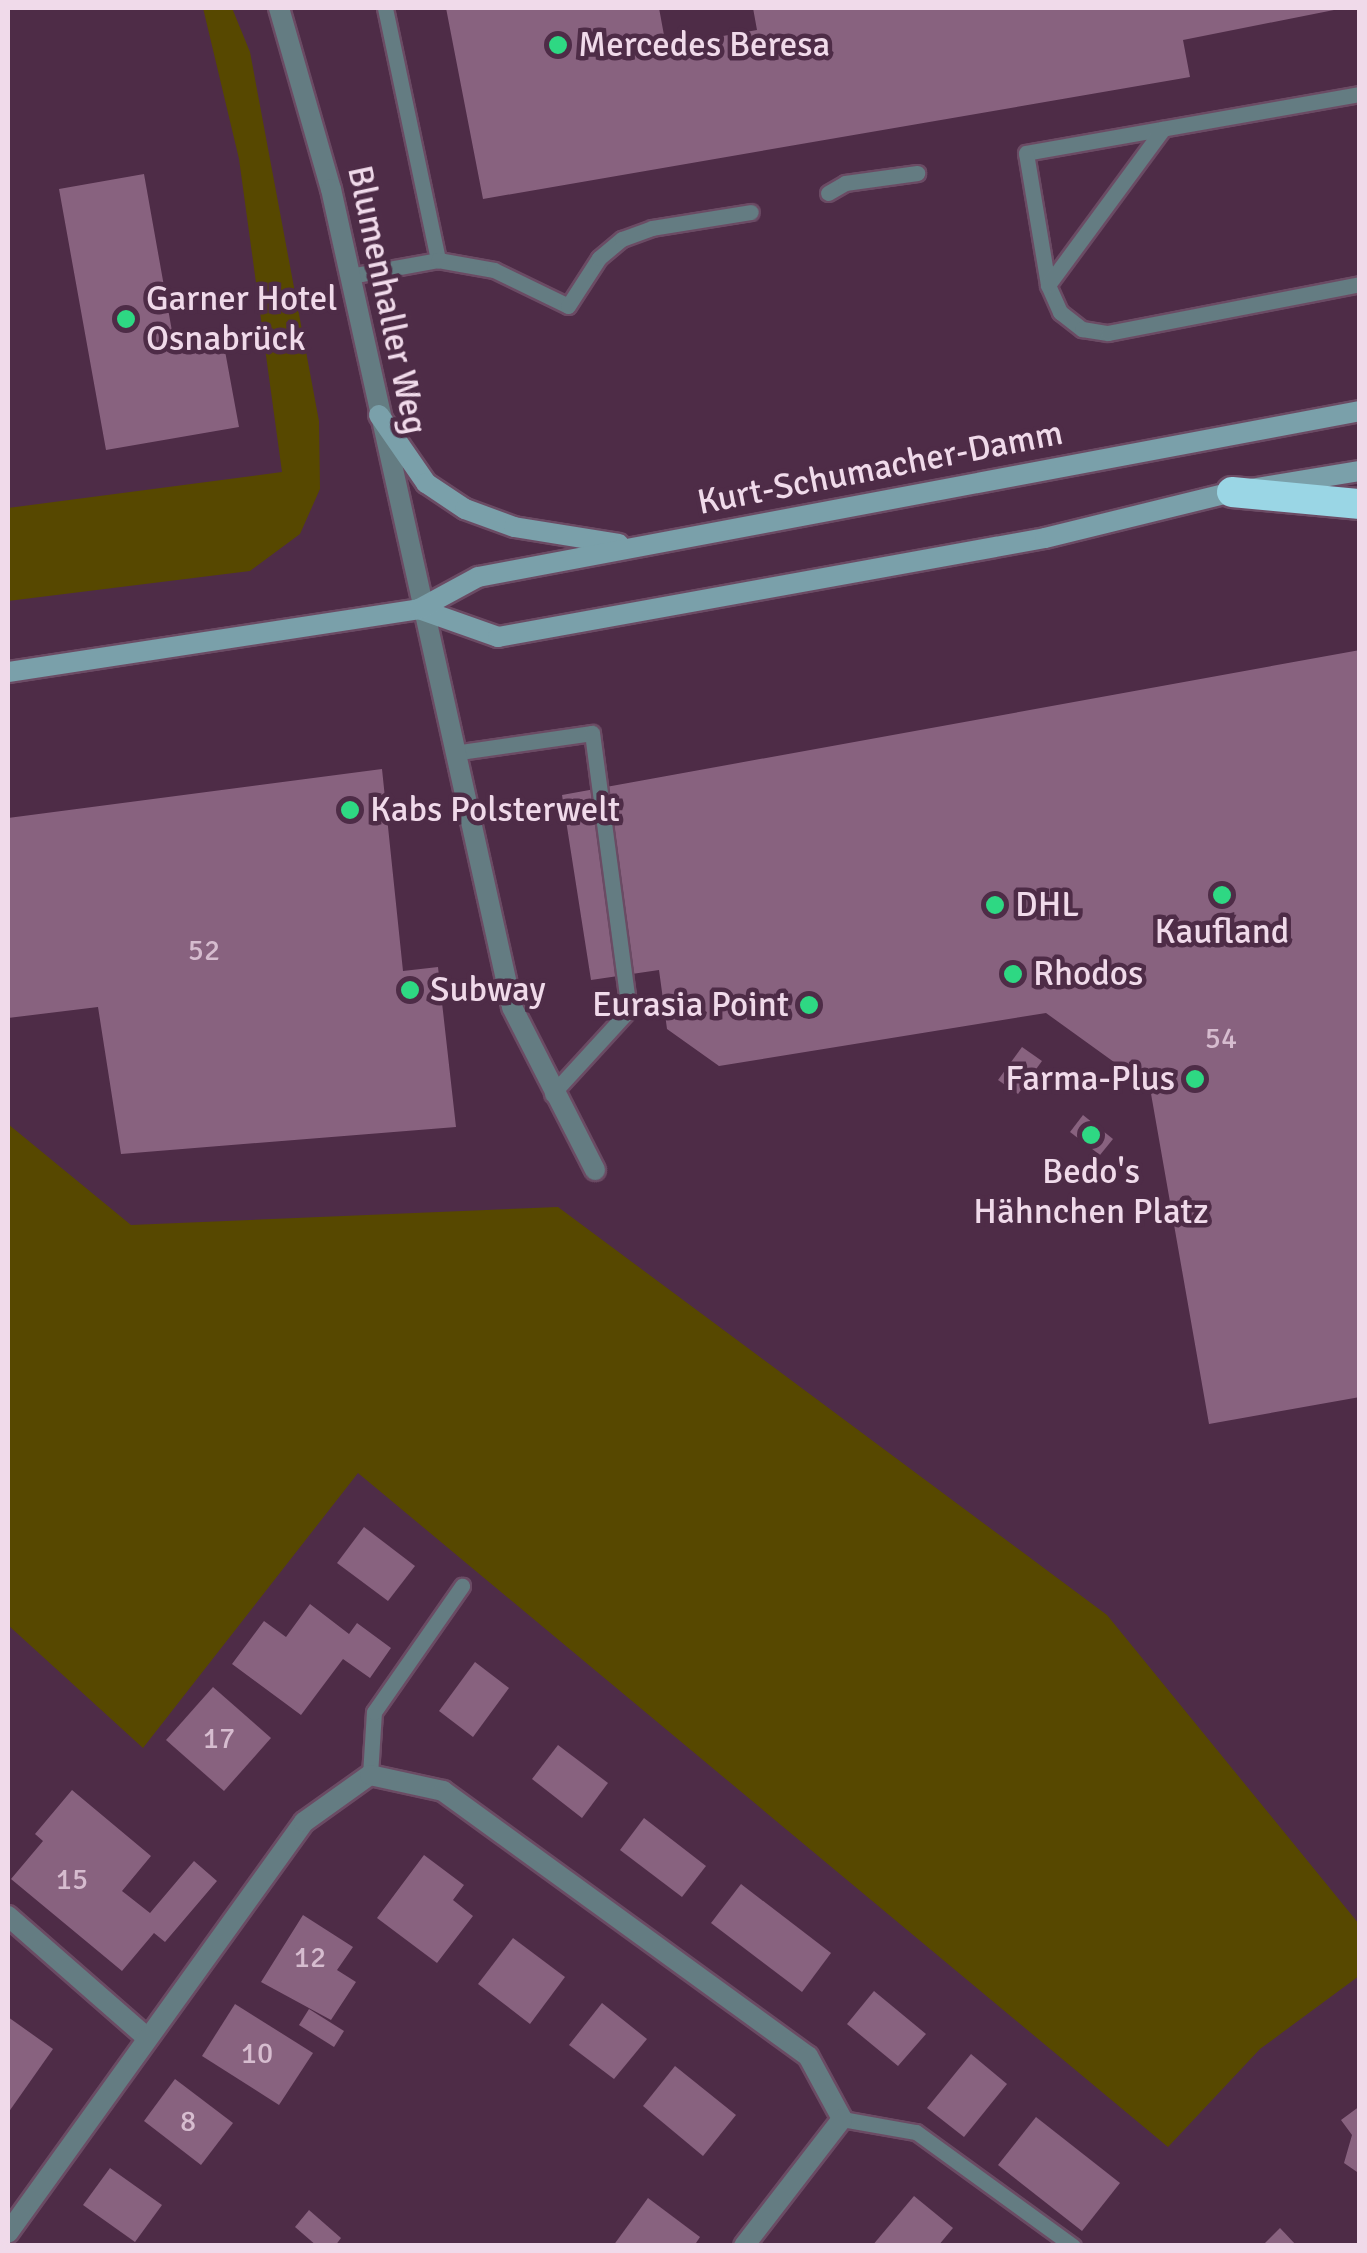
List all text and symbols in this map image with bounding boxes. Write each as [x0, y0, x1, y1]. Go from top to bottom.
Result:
place label: Mercedes Beresa [578, 24, 830, 66]
marker: Mercedes Beresa [547, 34, 569, 56]
street label: Blumenhaller Weg [338, 162, 436, 438]
place label: Garner Hotel Osnabrück [146, 278, 338, 360]
marker: Garner Hotel Osnabrück [115, 308, 137, 330]
street label: Kurt-Schumacher-Damm [694, 412, 1066, 524]
place label: Kabs Polsterwelt [370, 789, 620, 831]
marker: Kabs Polsterwelt [339, 799, 361, 821]
place label: DHL [1015, 884, 1079, 926]
marker: Kaufland [1211, 884, 1233, 906]
marker: DHL [984, 894, 1006, 916]
place label: Kaufland [1155, 911, 1289, 953]
house number: 52 [188, 933, 220, 969]
place label: Rhodos [1033, 953, 1143, 995]
marker: Rhodos [1002, 963, 1024, 985]
place label: Subway [430, 969, 546, 1011]
marker: Subway [399, 979, 421, 1001]
place label: Eurasia Point [592, 984, 789, 1026]
marker: Eurasia Point [798, 994, 820, 1016]
house number: 54 [1205, 1021, 1237, 1057]
place label: Farma-Plus [1005, 1058, 1175, 1100]
marker: Farma-Plus [1184, 1068, 1206, 1090]
marker: Bedo's Hähnchen Platz [1080, 1124, 1102, 1146]
place label: Bedo's Hähnchen Platz [973, 1151, 1209, 1233]
house number: 17 [203, 1721, 235, 1757]
house number: 15 [56, 1862, 88, 1898]
house number: 12 [294, 1940, 326, 1976]
house number: 10 [241, 2036, 273, 2072]
house number: 8 [180, 2104, 196, 2140]

